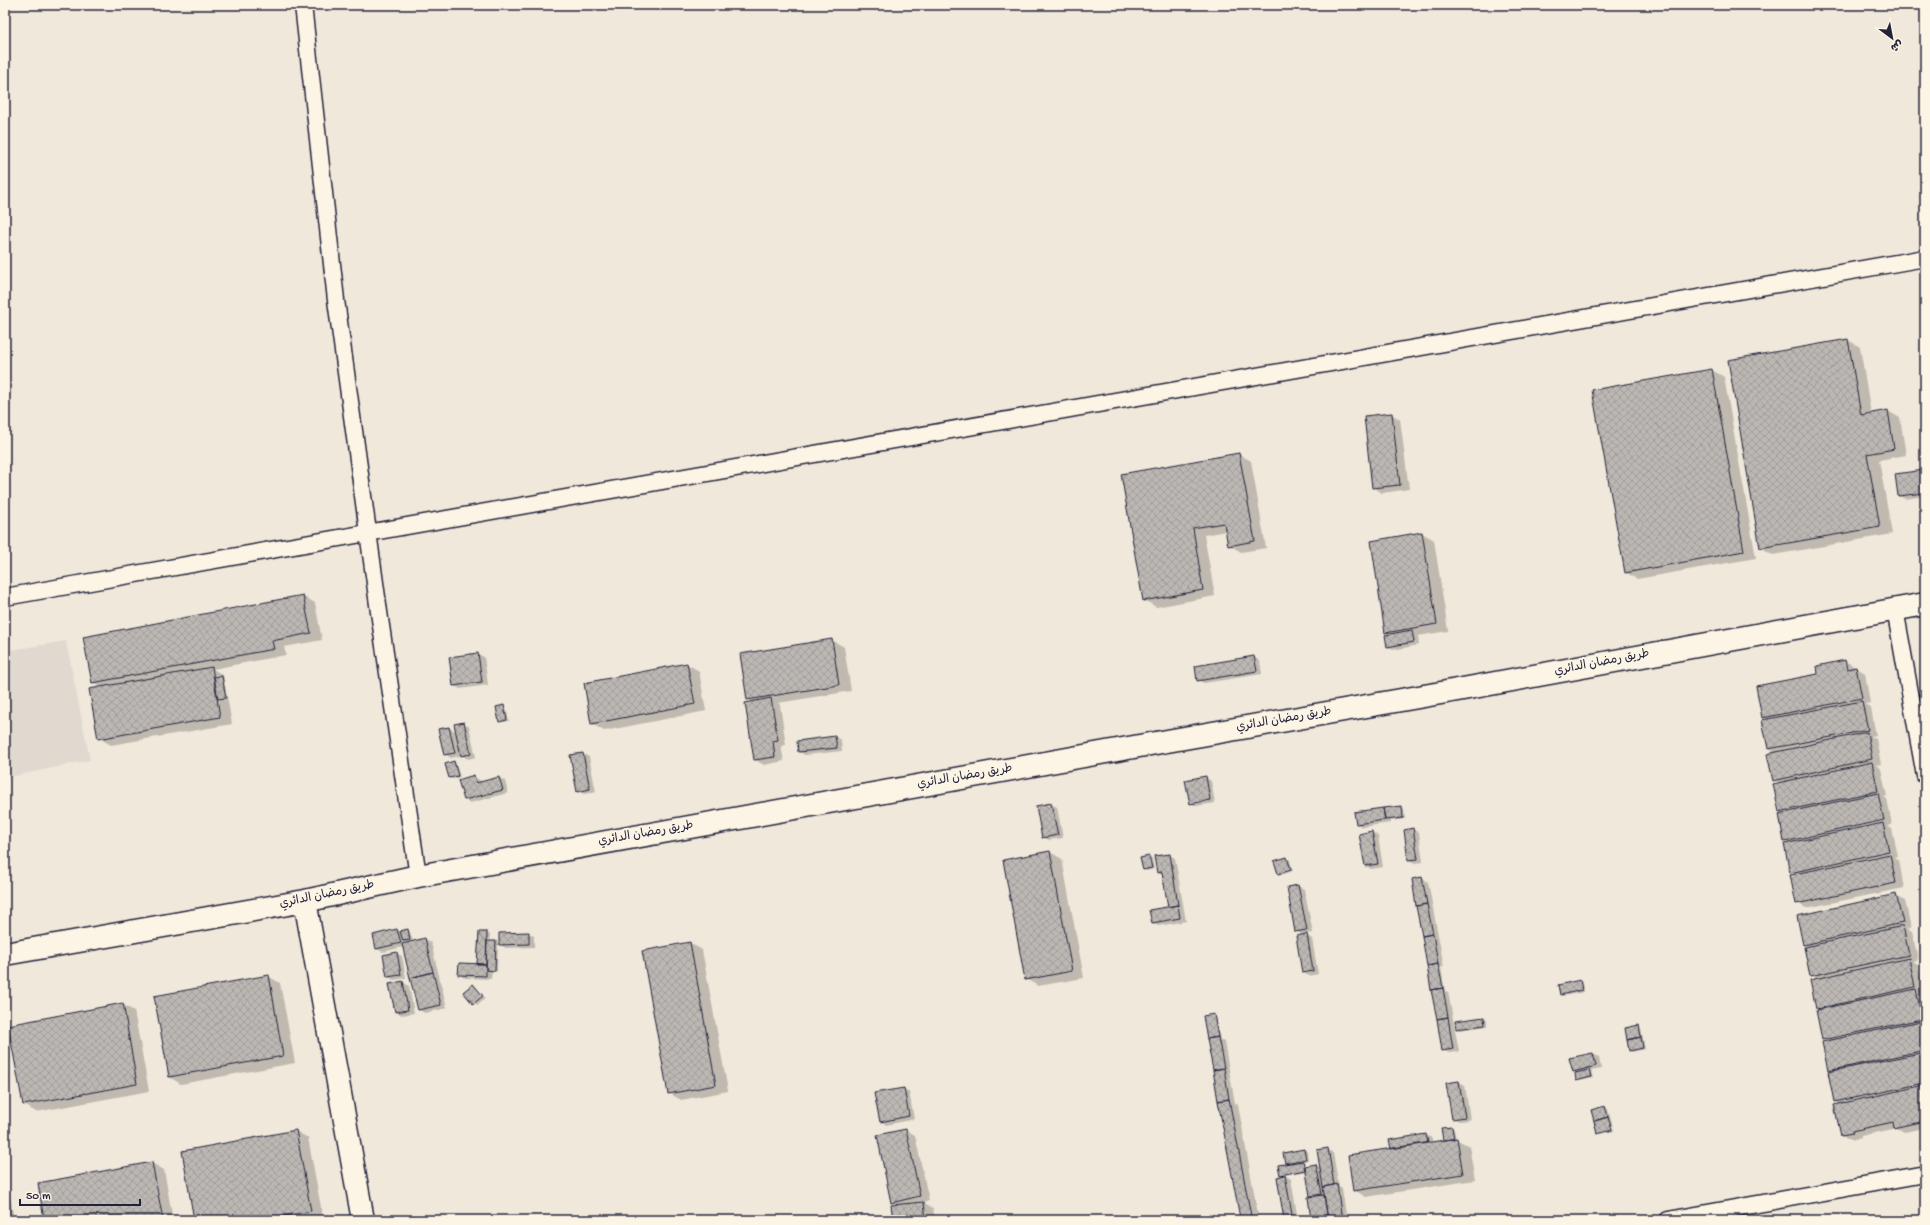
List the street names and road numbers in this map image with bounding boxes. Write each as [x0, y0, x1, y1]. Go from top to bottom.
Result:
street label: طريق رمضان الدائري [1553, 647, 1651, 679]
street label: طريق رمضان الدائري [1235, 705, 1333, 735]
street label: طريق رمضان الدائري [916, 762, 1014, 792]
street label: طريق رمضان الدائري [597, 819, 695, 849]
street label: طريق رمضان الدائري [278, 878, 376, 912]

